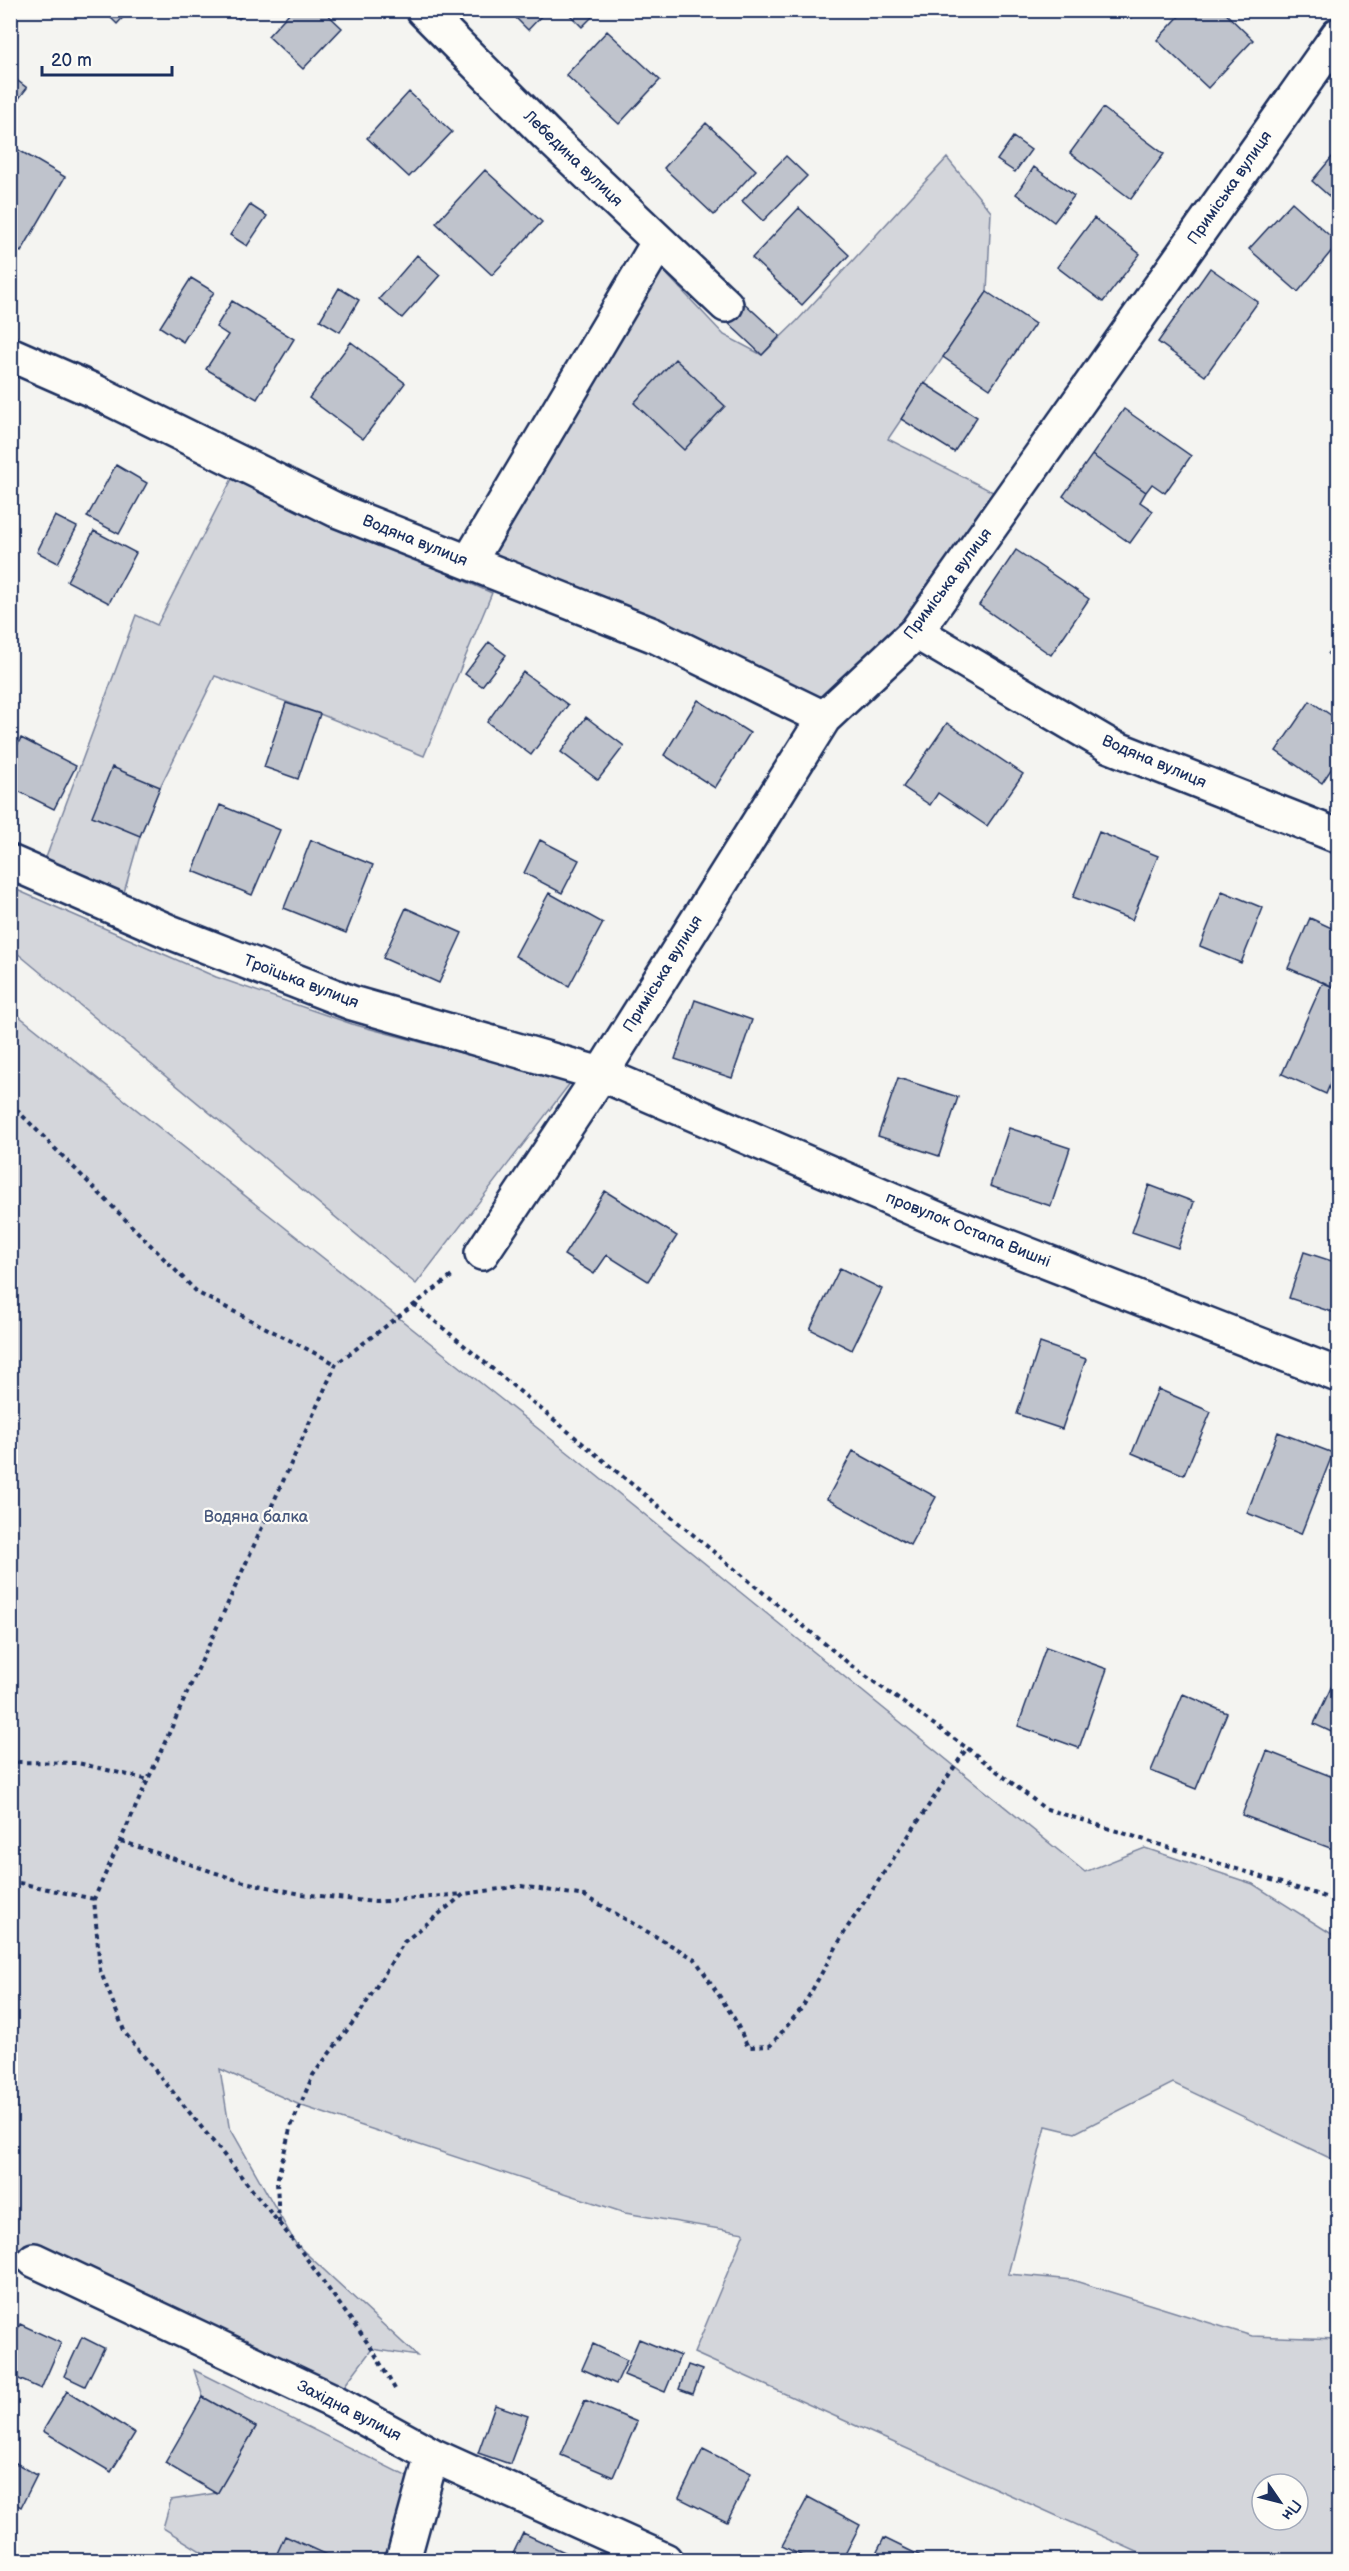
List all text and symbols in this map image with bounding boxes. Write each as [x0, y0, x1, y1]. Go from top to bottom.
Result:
scale bar [42, 39, 172, 77]
text: 20 m [51, 50, 92, 71]
street label: Лебедина вулиця [519, 106, 627, 211]
street label: Приміська вулиця [1184, 127, 1276, 248]
street label: Водяна вулиця [360, 511, 470, 571]
street label: Приміська вулиця [900, 525, 996, 643]
street label: Водяна вулиця [1099, 731, 1209, 793]
street label: Приміська вулиця [619, 912, 707, 1036]
street label: Троїцька вулиця [241, 951, 361, 1013]
street label: провулок Остапа Вишні [883, 1188, 1053, 1272]
park label: Водяна балка [204, 1508, 309, 1527]
street label: Західна вулиця [294, 2377, 404, 2446]
north arrow [1250, 2472, 1310, 2532]
text: Пн [1277, 2496, 1305, 2524]

